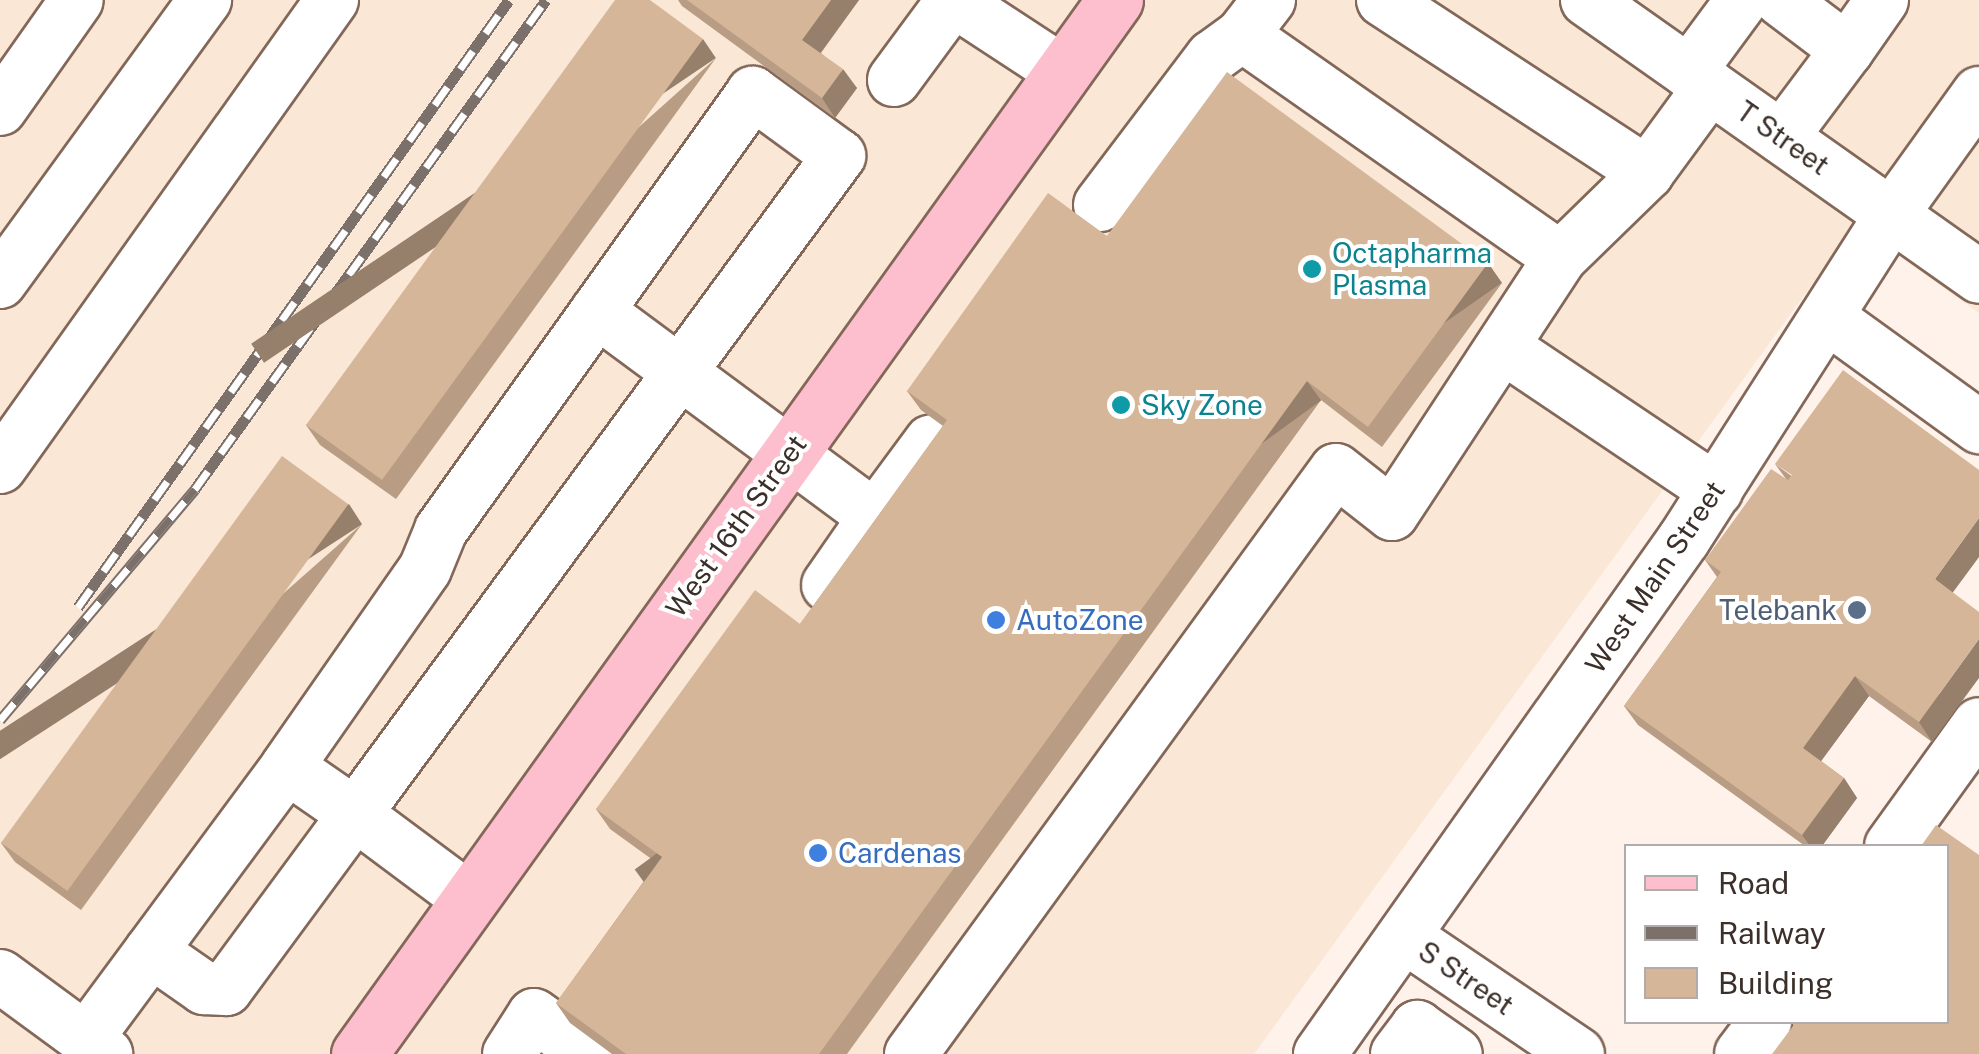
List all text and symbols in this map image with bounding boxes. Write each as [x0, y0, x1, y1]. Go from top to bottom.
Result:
street label: T Street [1730, 94, 1836, 182]
place label: Octapharma Plasma [1332, 236, 1492, 302]
marker: Octapharma Plasma [1301, 258, 1323, 280]
place label: Sky Zone [1141, 388, 1263, 422]
marker: Sky Zone [1110, 394, 1132, 416]
street label: West 16th Street [659, 428, 813, 624]
street label: West Main Street [1578, 474, 1732, 680]
place label: Telebank [1719, 593, 1837, 627]
marker: Telebank [1846, 599, 1868, 621]
place label: AutoZone [1016, 603, 1144, 637]
marker: AutoZone [985, 609, 1007, 631]
place label: Cardenas [838, 836, 961, 870]
marker: Cardenas [807, 842, 829, 864]
legend [1624, 844, 1949, 1024]
text: Road [1718, 865, 1789, 901]
text: Railway [1718, 915, 1826, 951]
street label: S Street [1412, 934, 1520, 1022]
text: Building [1718, 965, 1833, 1001]

